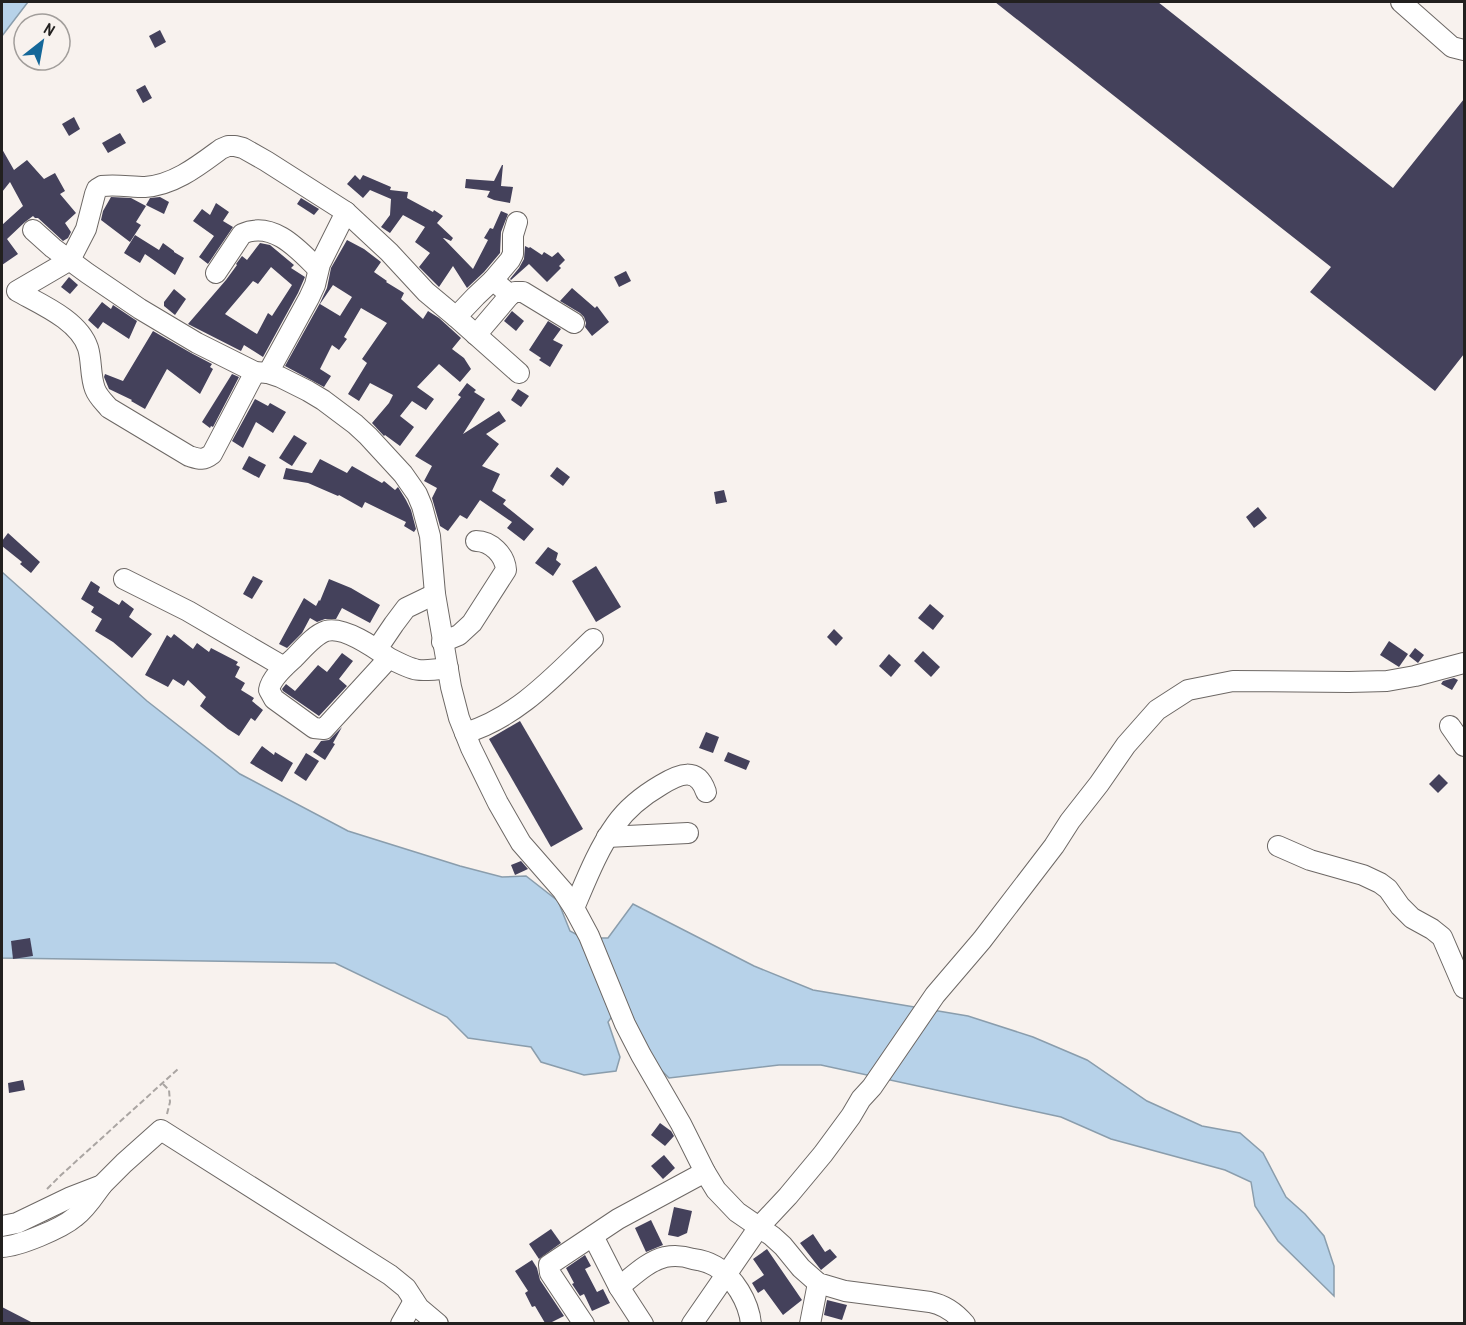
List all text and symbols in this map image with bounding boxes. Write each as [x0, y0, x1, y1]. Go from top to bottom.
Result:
north arrow [12, 12, 72, 72]
text: N [40, 17, 59, 41]

